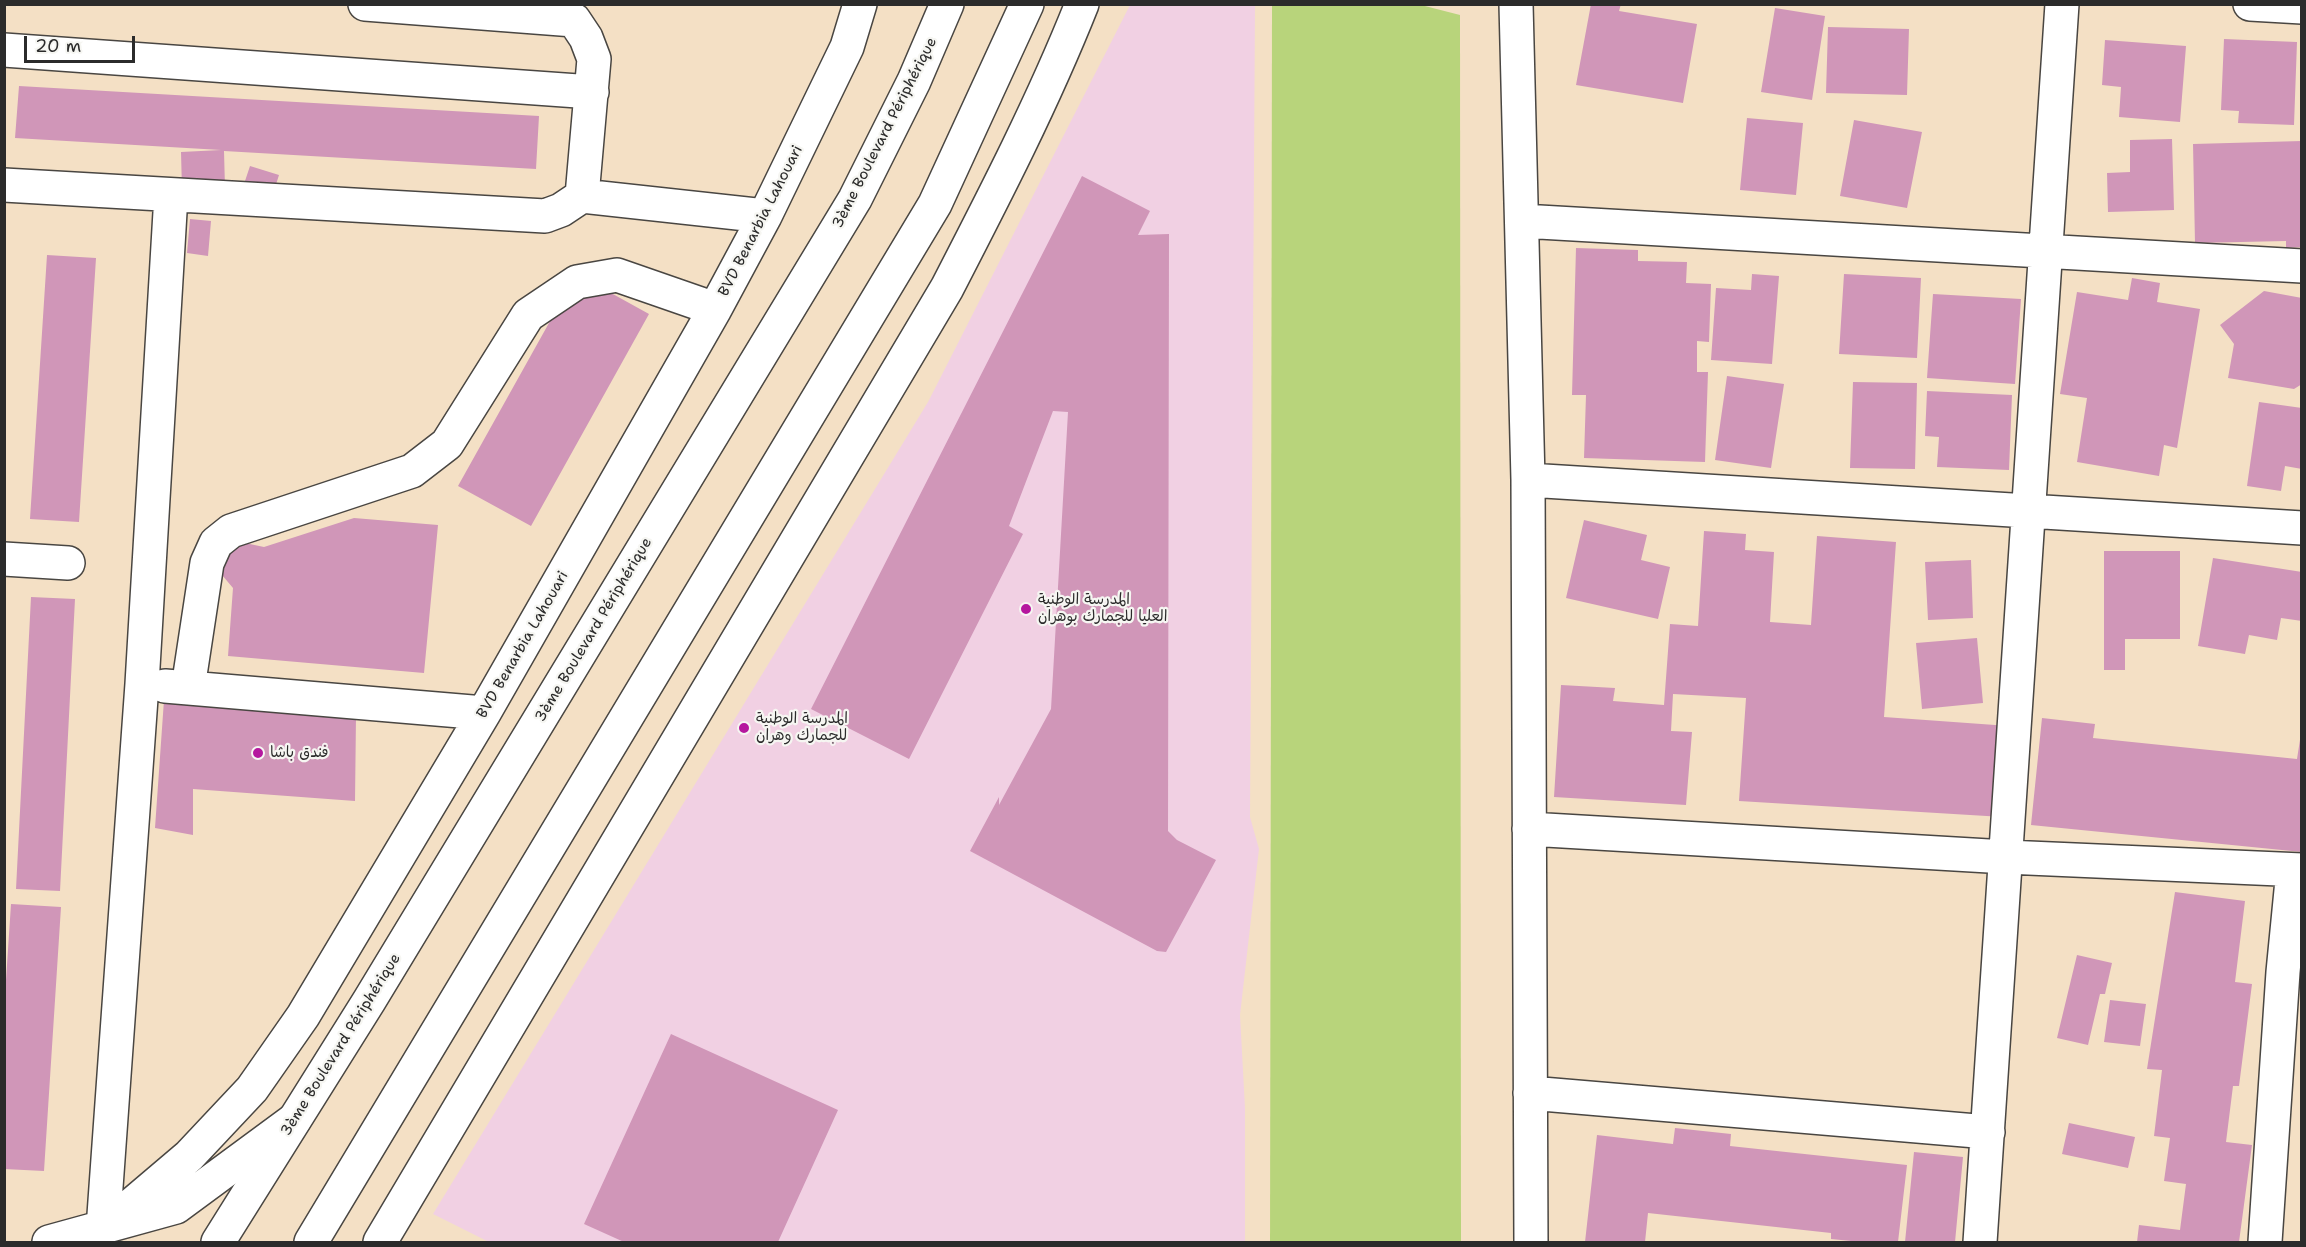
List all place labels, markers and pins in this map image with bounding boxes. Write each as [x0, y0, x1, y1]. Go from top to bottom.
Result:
place label: المدرسة الوطنية العليا للجمارك بوهران [1038, 591, 1167, 626]
marker: المدرسة الوطنية العليا للجمارك بوهران [1019, 602, 1033, 616]
place label: المدرسة الوطنية للجمارك وهران [756, 710, 848, 745]
marker: المدرسة الوطنية للجمارك وهران [737, 721, 751, 735]
place label: فندق باشا [270, 744, 328, 762]
marker: فندق باشا [251, 746, 265, 760]

